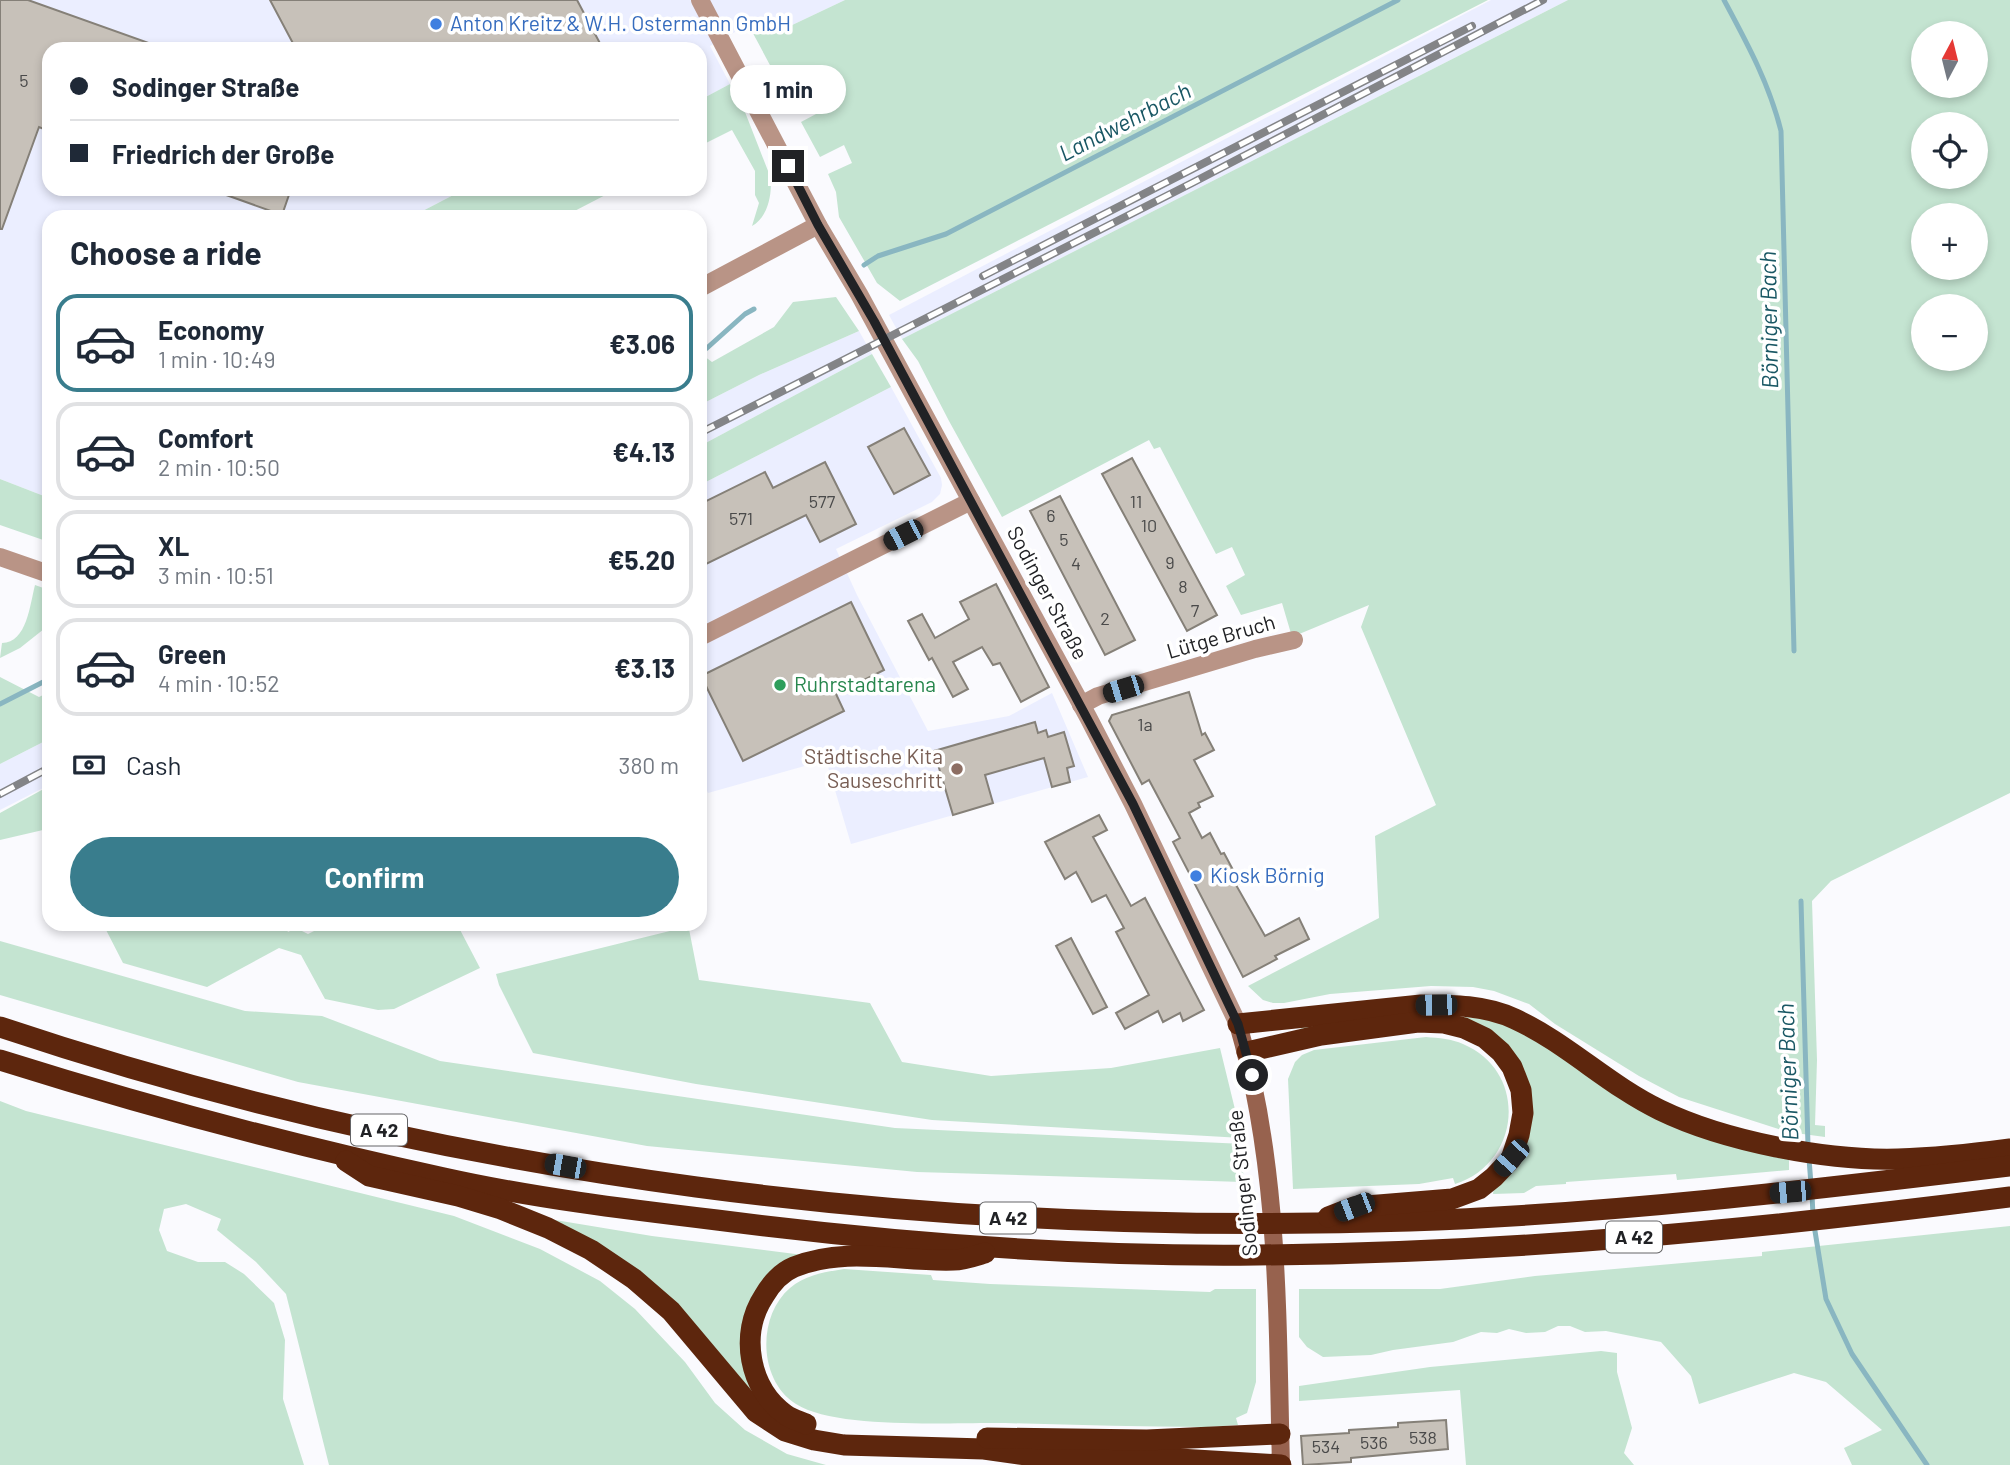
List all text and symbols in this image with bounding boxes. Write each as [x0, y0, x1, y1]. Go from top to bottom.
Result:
place label: Anton Kreitz & W.H. Ostermann GmbH [450, 10, 791, 35]
marker: Anton Kreitz & W.H. Ostermann GmbH [428, 16, 444, 32]
north arrow [1911, 21, 1988, 98]
map controls [1911, 21, 1988, 371]
callout: 1 min [730, 64, 846, 114]
house number: 5 [19, 69, 29, 91]
text: Sodinger Straße [112, 71, 299, 102]
text: 1 min [763, 75, 813, 103]
water label: Landwehrbach [1054, 76, 1195, 166]
button: locate [1911, 112, 1988, 189]
text: Friedrich der Große [112, 138, 334, 169]
route end [772, 150, 804, 182]
button: + [1911, 203, 1988, 280]
text: Choose a ride [70, 233, 262, 271]
water label: Börniger Bach [1753, 251, 1783, 389]
button: − [1911, 294, 1988, 371]
icon: car [74, 312, 137, 375]
text: Economy [158, 314, 264, 345]
text: €3.06 [609, 328, 675, 359]
text: 1 min · 10:49 [158, 345, 275, 373]
icon: car [74, 420, 137, 483]
text: Comfort [158, 422, 254, 453]
text: €4.13 [613, 436, 675, 467]
text: 2 min · 10:50 [158, 453, 280, 481]
house number: 577 [809, 490, 836, 512]
house number: 11 [1130, 490, 1142, 512]
house number: 6 [1046, 504, 1056, 526]
house number: 571 [729, 507, 753, 529]
house number: 10 [1141, 514, 1157, 536]
car [880, 516, 927, 554]
street label: Sodinger Straße [1003, 521, 1094, 663]
icon: car [74, 528, 137, 591]
house number: 5 [1059, 528, 1069, 550]
text: XL [158, 530, 189, 561]
text: €5.20 [608, 544, 675, 575]
house number: 9 [1165, 551, 1175, 573]
house number: 4 [1071, 552, 1081, 574]
text: 3 min · 10:51 [158, 561, 274, 589]
house number: 8 [1178, 575, 1188, 597]
house number: 7 [1191, 599, 1200, 621]
house number: 2 [1100, 607, 1110, 629]
street label: Lütge Bruch [1163, 608, 1278, 663]
icon: car [74, 636, 137, 699]
text: Green [158, 638, 226, 669]
text: €3.13 [614, 652, 675, 683]
text: 4 min · 10:52 [158, 669, 280, 697]
place label: Ruhrstadtarena [794, 671, 936, 696]
car [1100, 673, 1147, 705]
marker: Ruhrstadtarena [772, 677, 788, 693]
house number: 1a [1137, 713, 1153, 735]
place label: Städtische Kita Sauseschritt [804, 743, 943, 792]
icon: cash [70, 746, 108, 784]
text: Cash [126, 749, 181, 780]
text: 380 m [619, 751, 679, 779]
marker: Städtische Kita Sauseschritt [949, 761, 965, 777]
button: Confirm [70, 837, 679, 917]
place label: Kiosk Börnig [1210, 862, 1324, 887]
marker: Kiosk Börnig [1188, 868, 1204, 884]
car [1415, 994, 1458, 1016]
water label: Börniger Bach [1771, 1003, 1803, 1141]
route start [1236, 1059, 1268, 1091]
street label: Sodinger Straße [1221, 1109, 1262, 1258]
road number: A 42 [351, 1114, 407, 1146]
car [1490, 1135, 1533, 1181]
car [543, 1152, 588, 1180]
car [1769, 1180, 1812, 1204]
car [1331, 1190, 1378, 1224]
road number: A 42 [980, 1202, 1036, 1234]
road number: A 42 [1606, 1222, 1662, 1252]
house number: 538 [1409, 1426, 1437, 1448]
house number: 536 [1360, 1431, 1388, 1453]
house number: 534 [1312, 1435, 1340, 1457]

